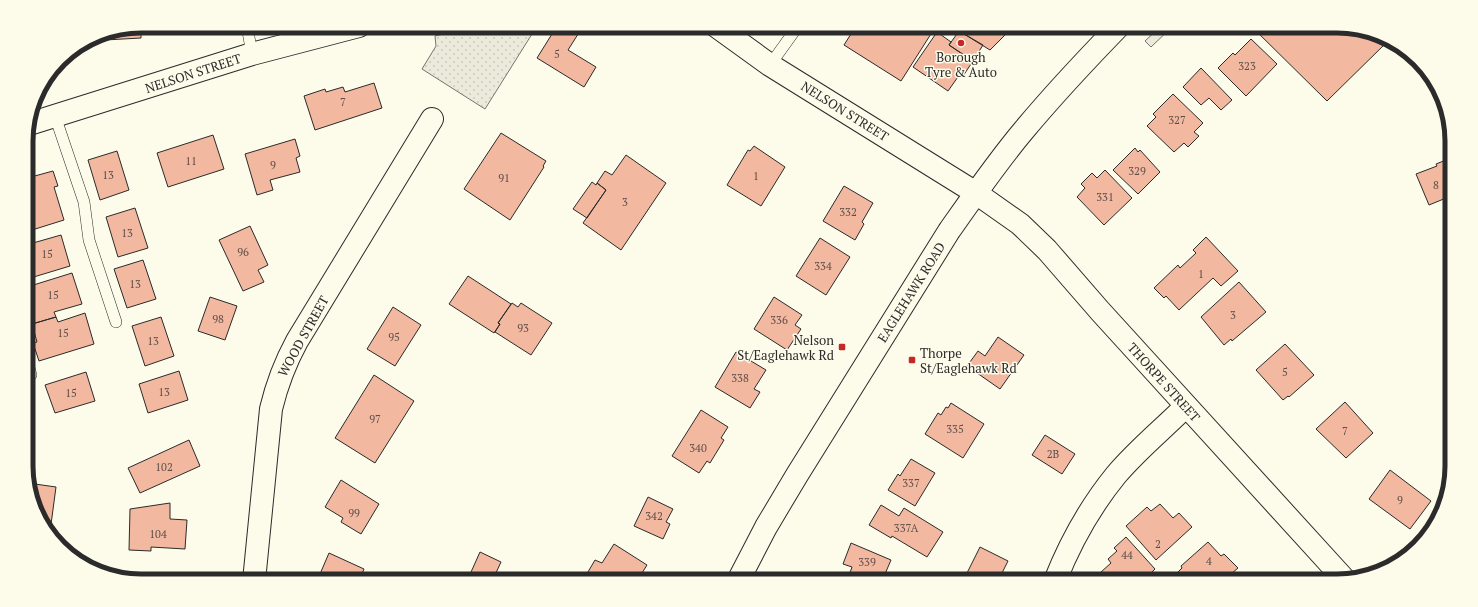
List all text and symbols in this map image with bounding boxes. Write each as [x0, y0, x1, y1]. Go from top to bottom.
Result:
marker: Borough Tyre & Auto [956, 38, 966, 48]
house number: 5 [554, 47, 560, 61]
place label: Borough Tyre & Auto [925, 48, 997, 81]
street label: NELSON STREET [143, 49, 243, 97]
house number: 323 [1238, 59, 1256, 73]
street label: NELSON STREET [798, 77, 892, 145]
house number: 7 [340, 95, 346, 109]
house number: 327 [1168, 113, 1186, 127]
house number: 11 [185, 154, 197, 168]
house number: 9 [270, 158, 276, 172]
house number: 329 [1128, 164, 1146, 178]
house number: 13 [102, 168, 114, 182]
house number: 1 [753, 169, 759, 183]
house number: 91 [498, 171, 510, 185]
house number: 8 [1433, 178, 1439, 192]
house number: 331 [1096, 190, 1114, 204]
house number: 3 [622, 195, 628, 209]
house number: 332 [839, 205, 857, 219]
house number: 13 [121, 226, 133, 240]
street label: EAGLEHAWK ROAD [873, 238, 949, 346]
house number: 96 [237, 245, 249, 259]
house number: 15 [41, 247, 53, 261]
house number: 334 [814, 259, 832, 273]
house number: 1 [1198, 267, 1204, 281]
house number: 13 [129, 277, 141, 291]
house number: 15 [47, 288, 59, 302]
street label: WOOD STREET [273, 292, 333, 380]
house number: 3 [1230, 308, 1236, 322]
house number: 98 [212, 312, 224, 326]
house number: 336 [770, 313, 788, 327]
house number: 93 [517, 321, 529, 335]
house number: 15 [57, 326, 69, 340]
house number: 95 [388, 330, 400, 344]
place label: Nelson St/Eaglehawk Rd [737, 331, 834, 364]
house number: 13 [147, 334, 159, 348]
street label: THORPE STREET [1124, 339, 1204, 425]
marker: Nelson St/Eaglehawk Rd [837, 342, 847, 352]
place label: Thorpe St/Eaglehawk Rd [920, 344, 1017, 377]
marker: Thorpe St/Eaglehawk Rd [907, 355, 917, 365]
house number: 5 [1282, 365, 1288, 379]
house number: 338 [731, 371, 749, 385]
house number: 13 [158, 385, 170, 399]
house number: 15 [65, 386, 77, 400]
house number: 97 [369, 412, 381, 426]
house number: 335 [946, 422, 964, 436]
house number: 7 [1342, 424, 1348, 438]
house number: 340 [689, 441, 707, 455]
house number: 2B [1047, 447, 1060, 461]
house number: 102 [155, 460, 173, 474]
house number: 337 [902, 476, 920, 490]
house number: 9 [1397, 493, 1403, 507]
house number: 99 [348, 506, 360, 520]
house number: 342 [645, 509, 663, 523]
house number: 337A [894, 521, 919, 535]
house number: 104 [149, 527, 167, 541]
house number: 2 [1155, 537, 1161, 551]
house number: 44 [1121, 548, 1133, 562]
house number: 4 [1206, 554, 1212, 568]
house number: 339 [858, 555, 876, 569]

